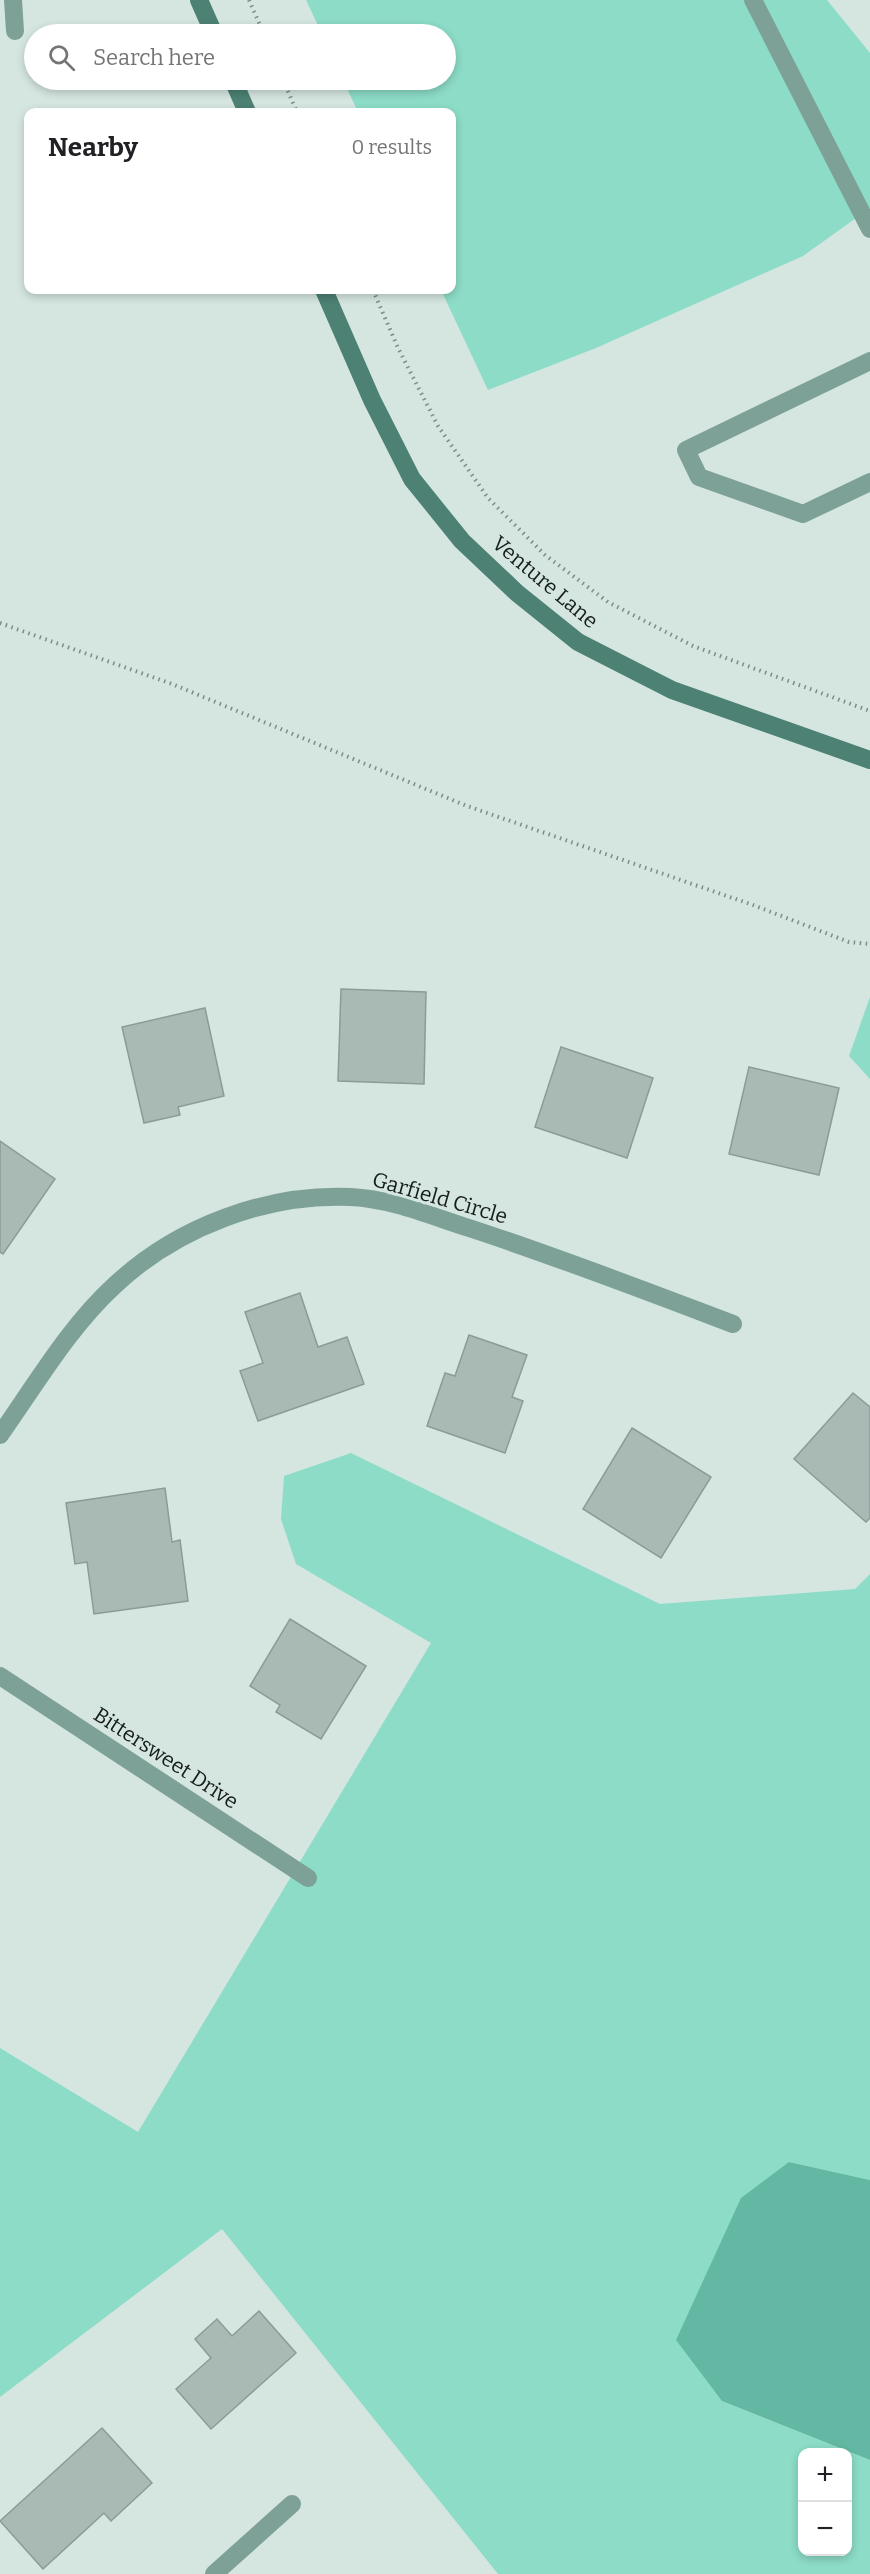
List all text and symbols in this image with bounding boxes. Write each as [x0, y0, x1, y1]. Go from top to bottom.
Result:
search box [24, 24, 456, 90]
icon: search [45, 41, 78, 74]
text: Search here [93, 44, 215, 71]
text: Nearby [48, 132, 138, 163]
text: 0 results [352, 135, 432, 159]
street label: Venture Lane [487, 530, 603, 634]
street label: Garfield Circle [369, 1166, 511, 1230]
street label: Bittersweet Drive [89, 1702, 243, 1814]
map controls [798, 2448, 852, 2556]
button: + [798, 2448, 852, 2502]
button: − [798, 2502, 852, 2556]

